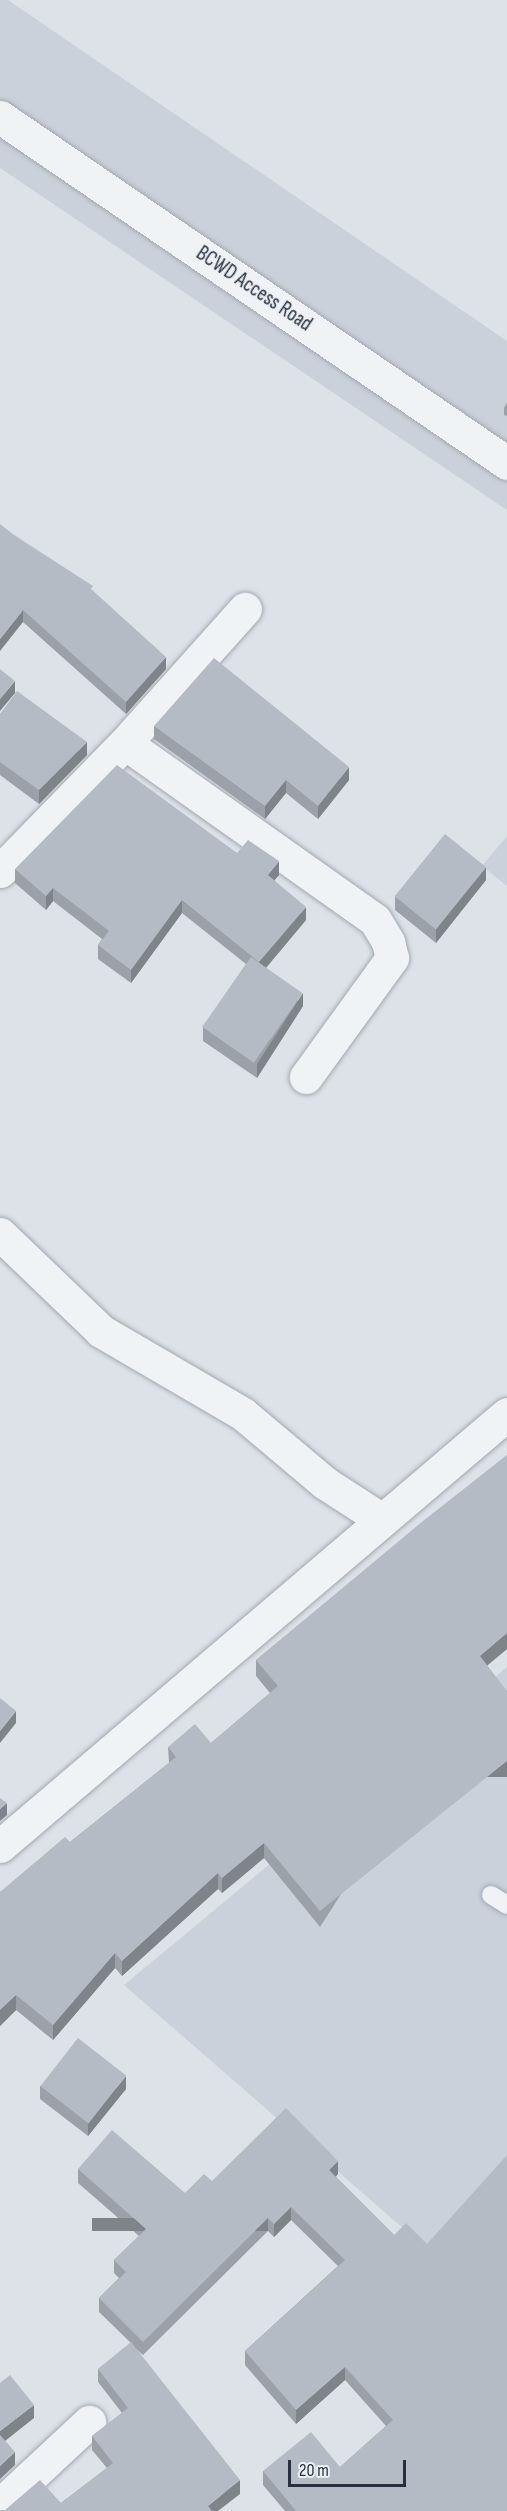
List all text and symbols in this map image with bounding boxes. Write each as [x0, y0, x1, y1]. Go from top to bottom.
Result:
street label: BCWD Access Road [191, 241, 317, 337]
scale bar [291, 2448, 410, 2486]
text: 20 m [299, 2460, 329, 2481]

